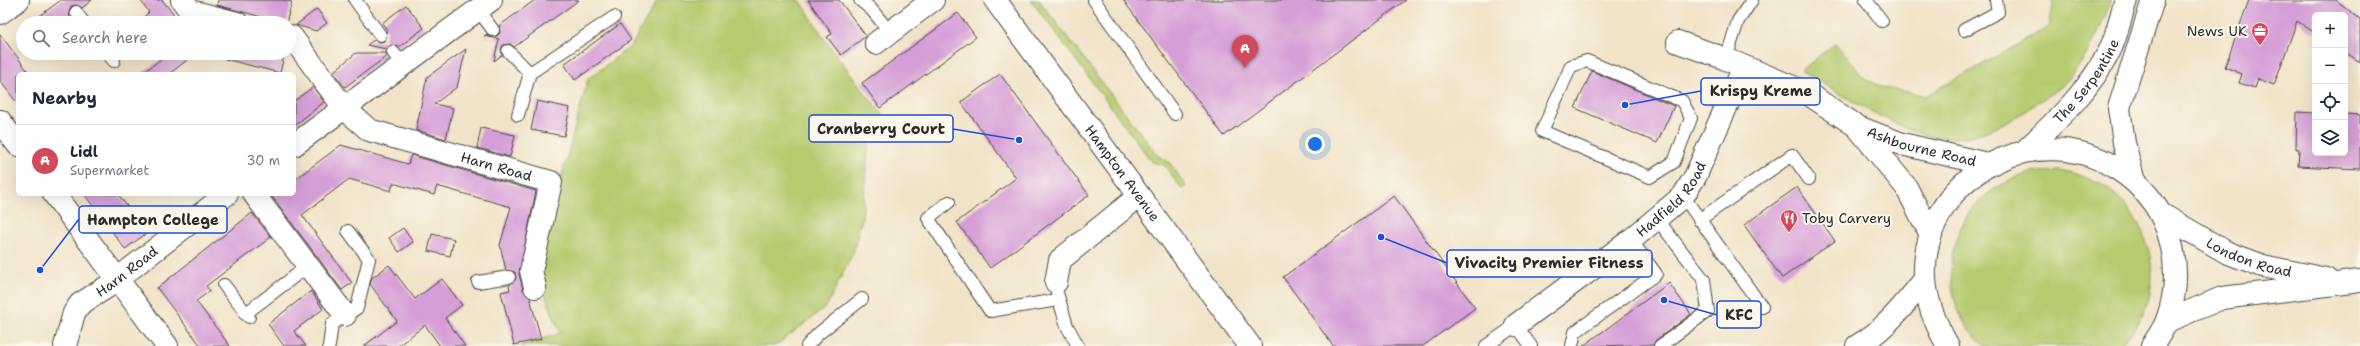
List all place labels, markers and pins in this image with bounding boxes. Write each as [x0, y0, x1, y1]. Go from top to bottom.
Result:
office icon: News UK [2250, 21, 2270, 46]
place label: News UK [2187, 22, 2247, 40]
pin: A [1232, 35, 1258, 68]
callout: Krispy Kreme [1701, 78, 1820, 105]
callout: Cranberry Court [809, 115, 953, 142]
callout: Hampton College [79, 206, 227, 233]
restaurant icon: Toby Carvery [1779, 208, 1799, 233]
place label: Toby Carvery [1802, 209, 1891, 227]
callout: Vivacity Premier Fitness [1447, 250, 1652, 277]
callout: KFC [1717, 301, 1761, 328]

